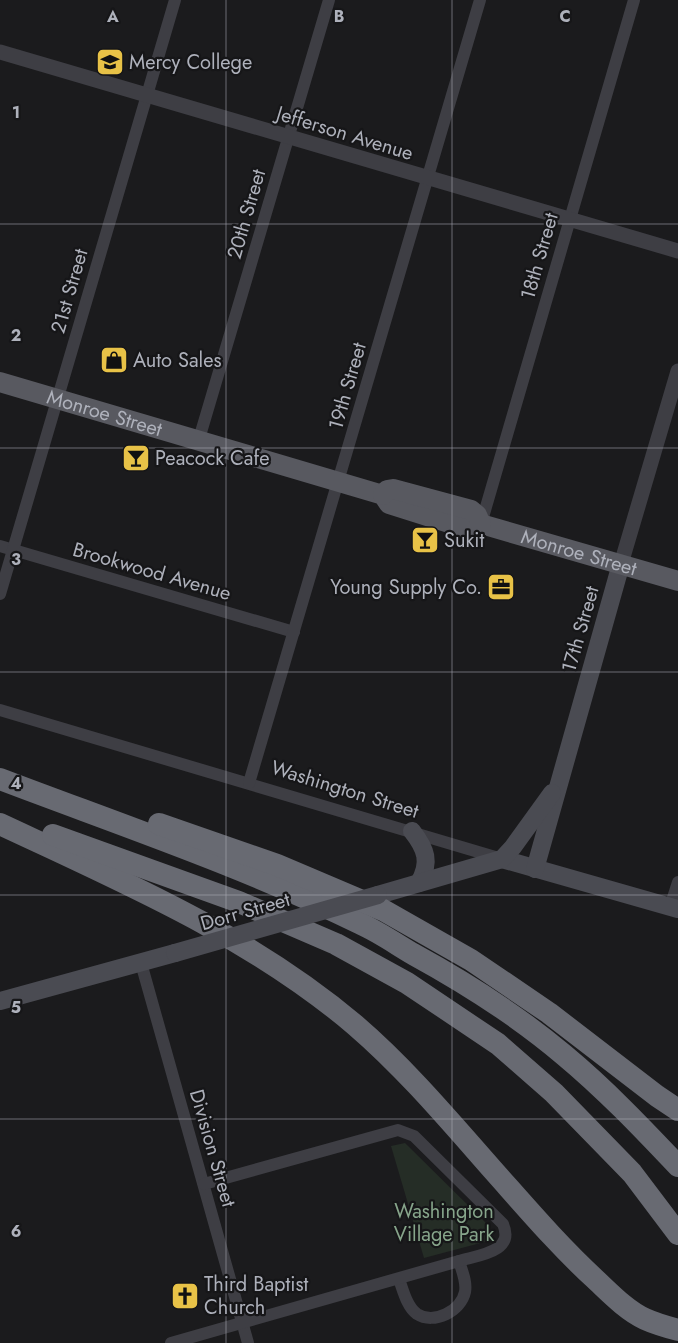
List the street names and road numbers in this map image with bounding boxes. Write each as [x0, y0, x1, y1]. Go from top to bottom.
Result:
street label: Jefferson Avenue [270, 98, 417, 168]
street label: 20th Street [220, 166, 273, 263]
street label: 18th Street [513, 209, 566, 303]
street label: 21st Street [44, 245, 95, 337]
street label: 19th Street [321, 339, 374, 433]
street label: Monroe Street [43, 383, 166, 444]
street label: Monroe Street [518, 522, 640, 583]
street label: Brookwood Avenue [69, 535, 234, 608]
street label: 17th Street [554, 582, 607, 676]
street label: Washington Street [267, 753, 422, 826]
street label: Dorr Street [197, 885, 294, 938]
street label: Division Street [182, 1086, 243, 1211]

